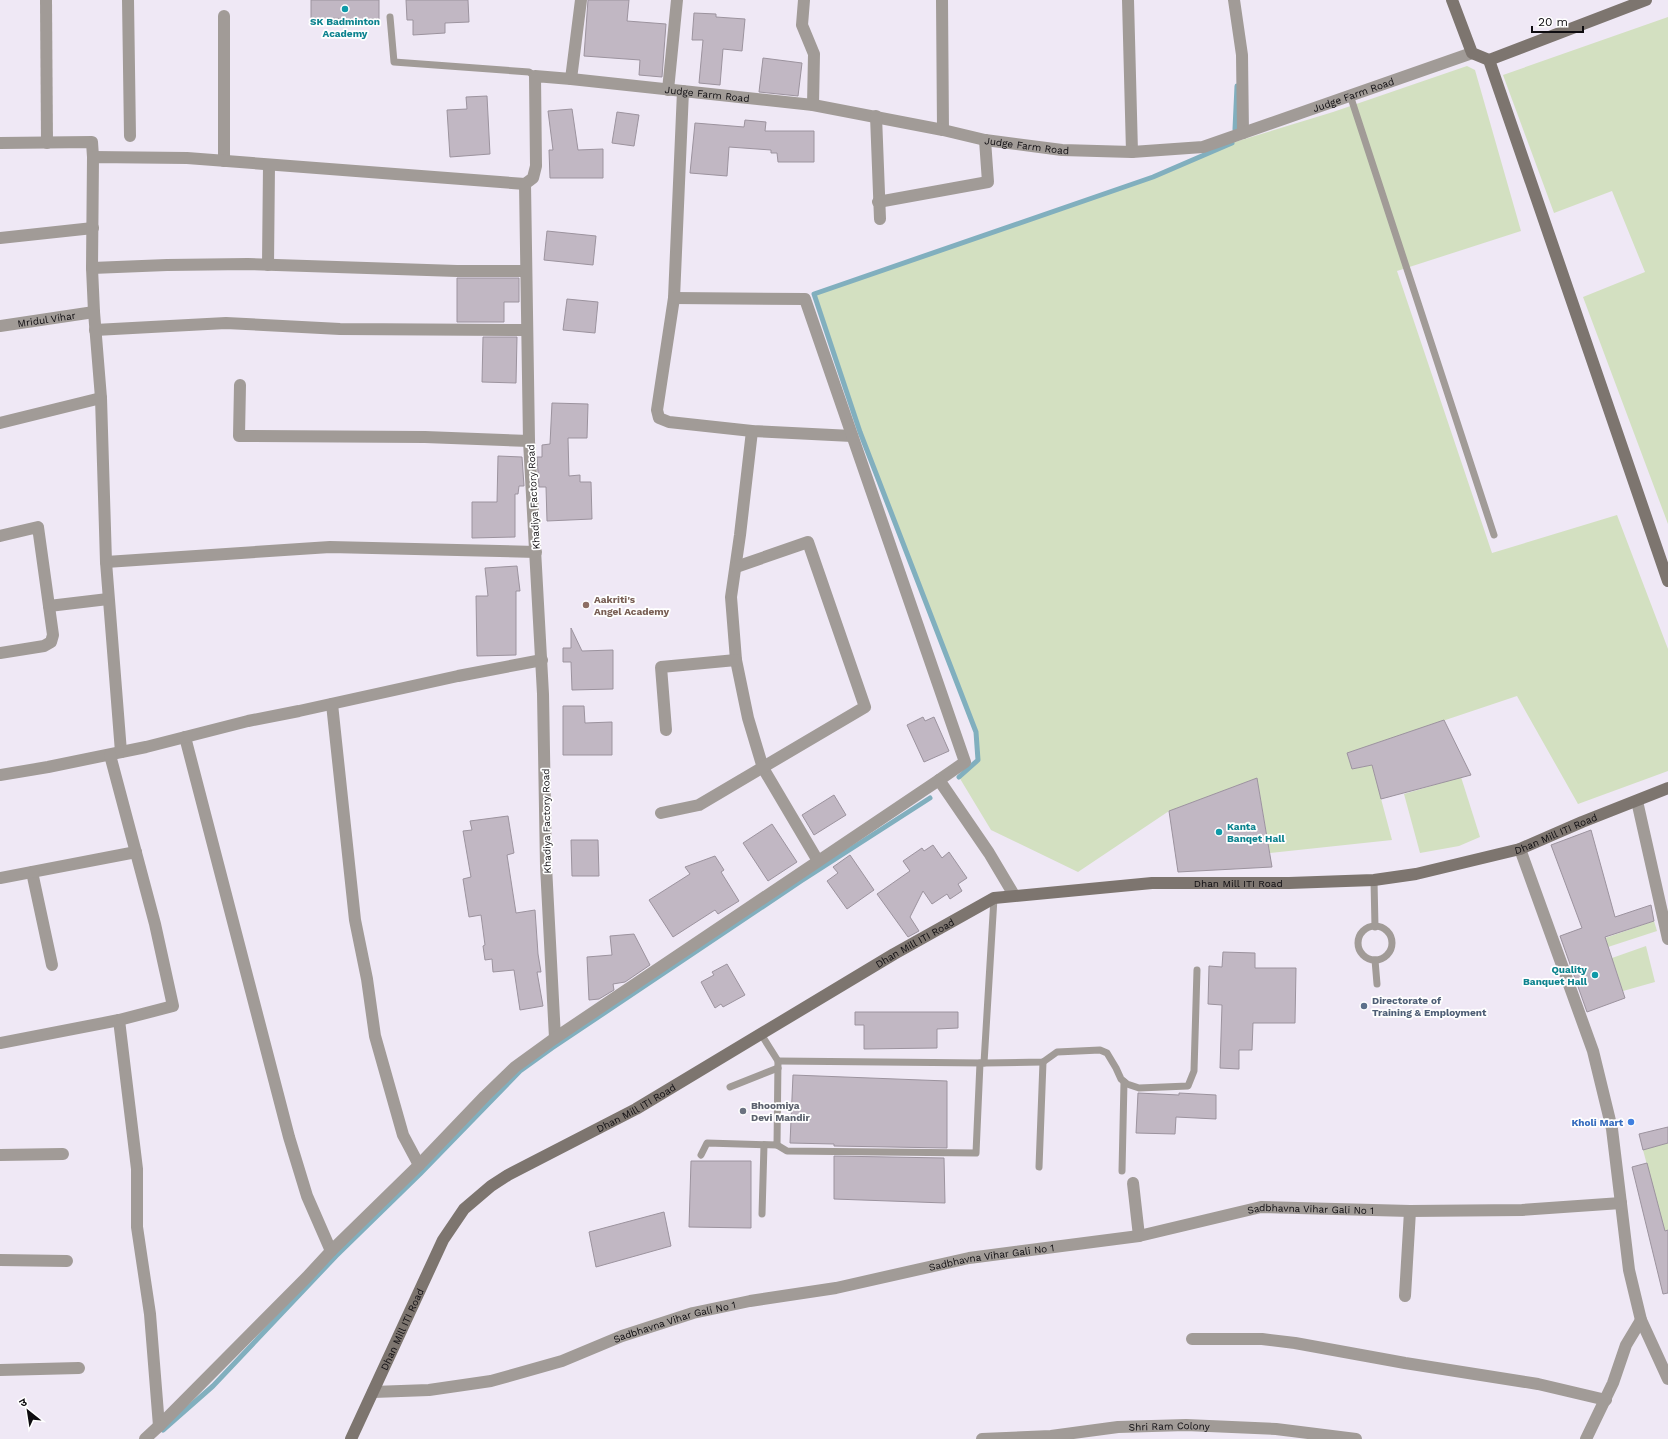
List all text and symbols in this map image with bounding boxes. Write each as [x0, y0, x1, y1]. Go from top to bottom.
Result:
marker: SK Badminton Academy [340, 4, 350, 14]
scale bar [1532, 8, 1583, 34]
text: 20 m [1538, 15, 1568, 29]
place label: SK Badminton Academy [310, 16, 380, 39]
street label: Judge Farm Road [1311, 76, 1396, 114]
street label: Judge Farm Road [664, 84, 750, 104]
street label: Judge Farm Road [984, 135, 1069, 156]
street label: Mridul Vihar [17, 310, 76, 329]
street label: Khadiya Factory Road [525, 444, 542, 550]
place label: Aakriti's Angel Academy [594, 594, 669, 617]
marker: Aakriti's Angel Academy [581, 600, 591, 610]
street label: Khadiya Factory Road [540, 768, 553, 874]
street label: Dhan Mill ITI Road [1513, 812, 1599, 856]
place label: Kanta Banqet Hall [1227, 821, 1286, 844]
marker: Kanta Banqet Hall [1214, 827, 1224, 837]
street label: Dhan Mill ITI Road [1194, 878, 1283, 889]
street label: Dhan Mill ITI Road [874, 916, 956, 970]
place label: Quality Banquet Hall [1523, 964, 1588, 987]
marker: Quality Banquet Hall [1590, 970, 1600, 980]
place label: Directorate of Training & Employment [1372, 995, 1487, 1018]
marker: Directorate of Training & Employment [1359, 1001, 1369, 1011]
street label: Dhan Mill ITI Road [595, 1082, 678, 1134]
place label: Bhoomiya Devi Mandir [751, 1100, 810, 1123]
marker: Bhoomiya Devi Mandir [738, 1106, 748, 1116]
place label: Kholi Mart [1571, 1117, 1624, 1128]
marker: Kholi Mart [1626, 1117, 1636, 1127]
street label: Sadbhavna Vihar Gali No 1 [1246, 1202, 1374, 1216]
street label: Sadbhavna Vihar Gali No 1 [928, 1242, 1055, 1273]
street label: Dhan Mill ITI Road [379, 1287, 426, 1372]
street label: Sadbhavna Vihar Gali No 1 [612, 1299, 737, 1345]
north arrow [8, 1391, 48, 1431]
text: उ [17, 1395, 30, 1410]
street label: Shri Ram Colony [1129, 1420, 1211, 1433]

